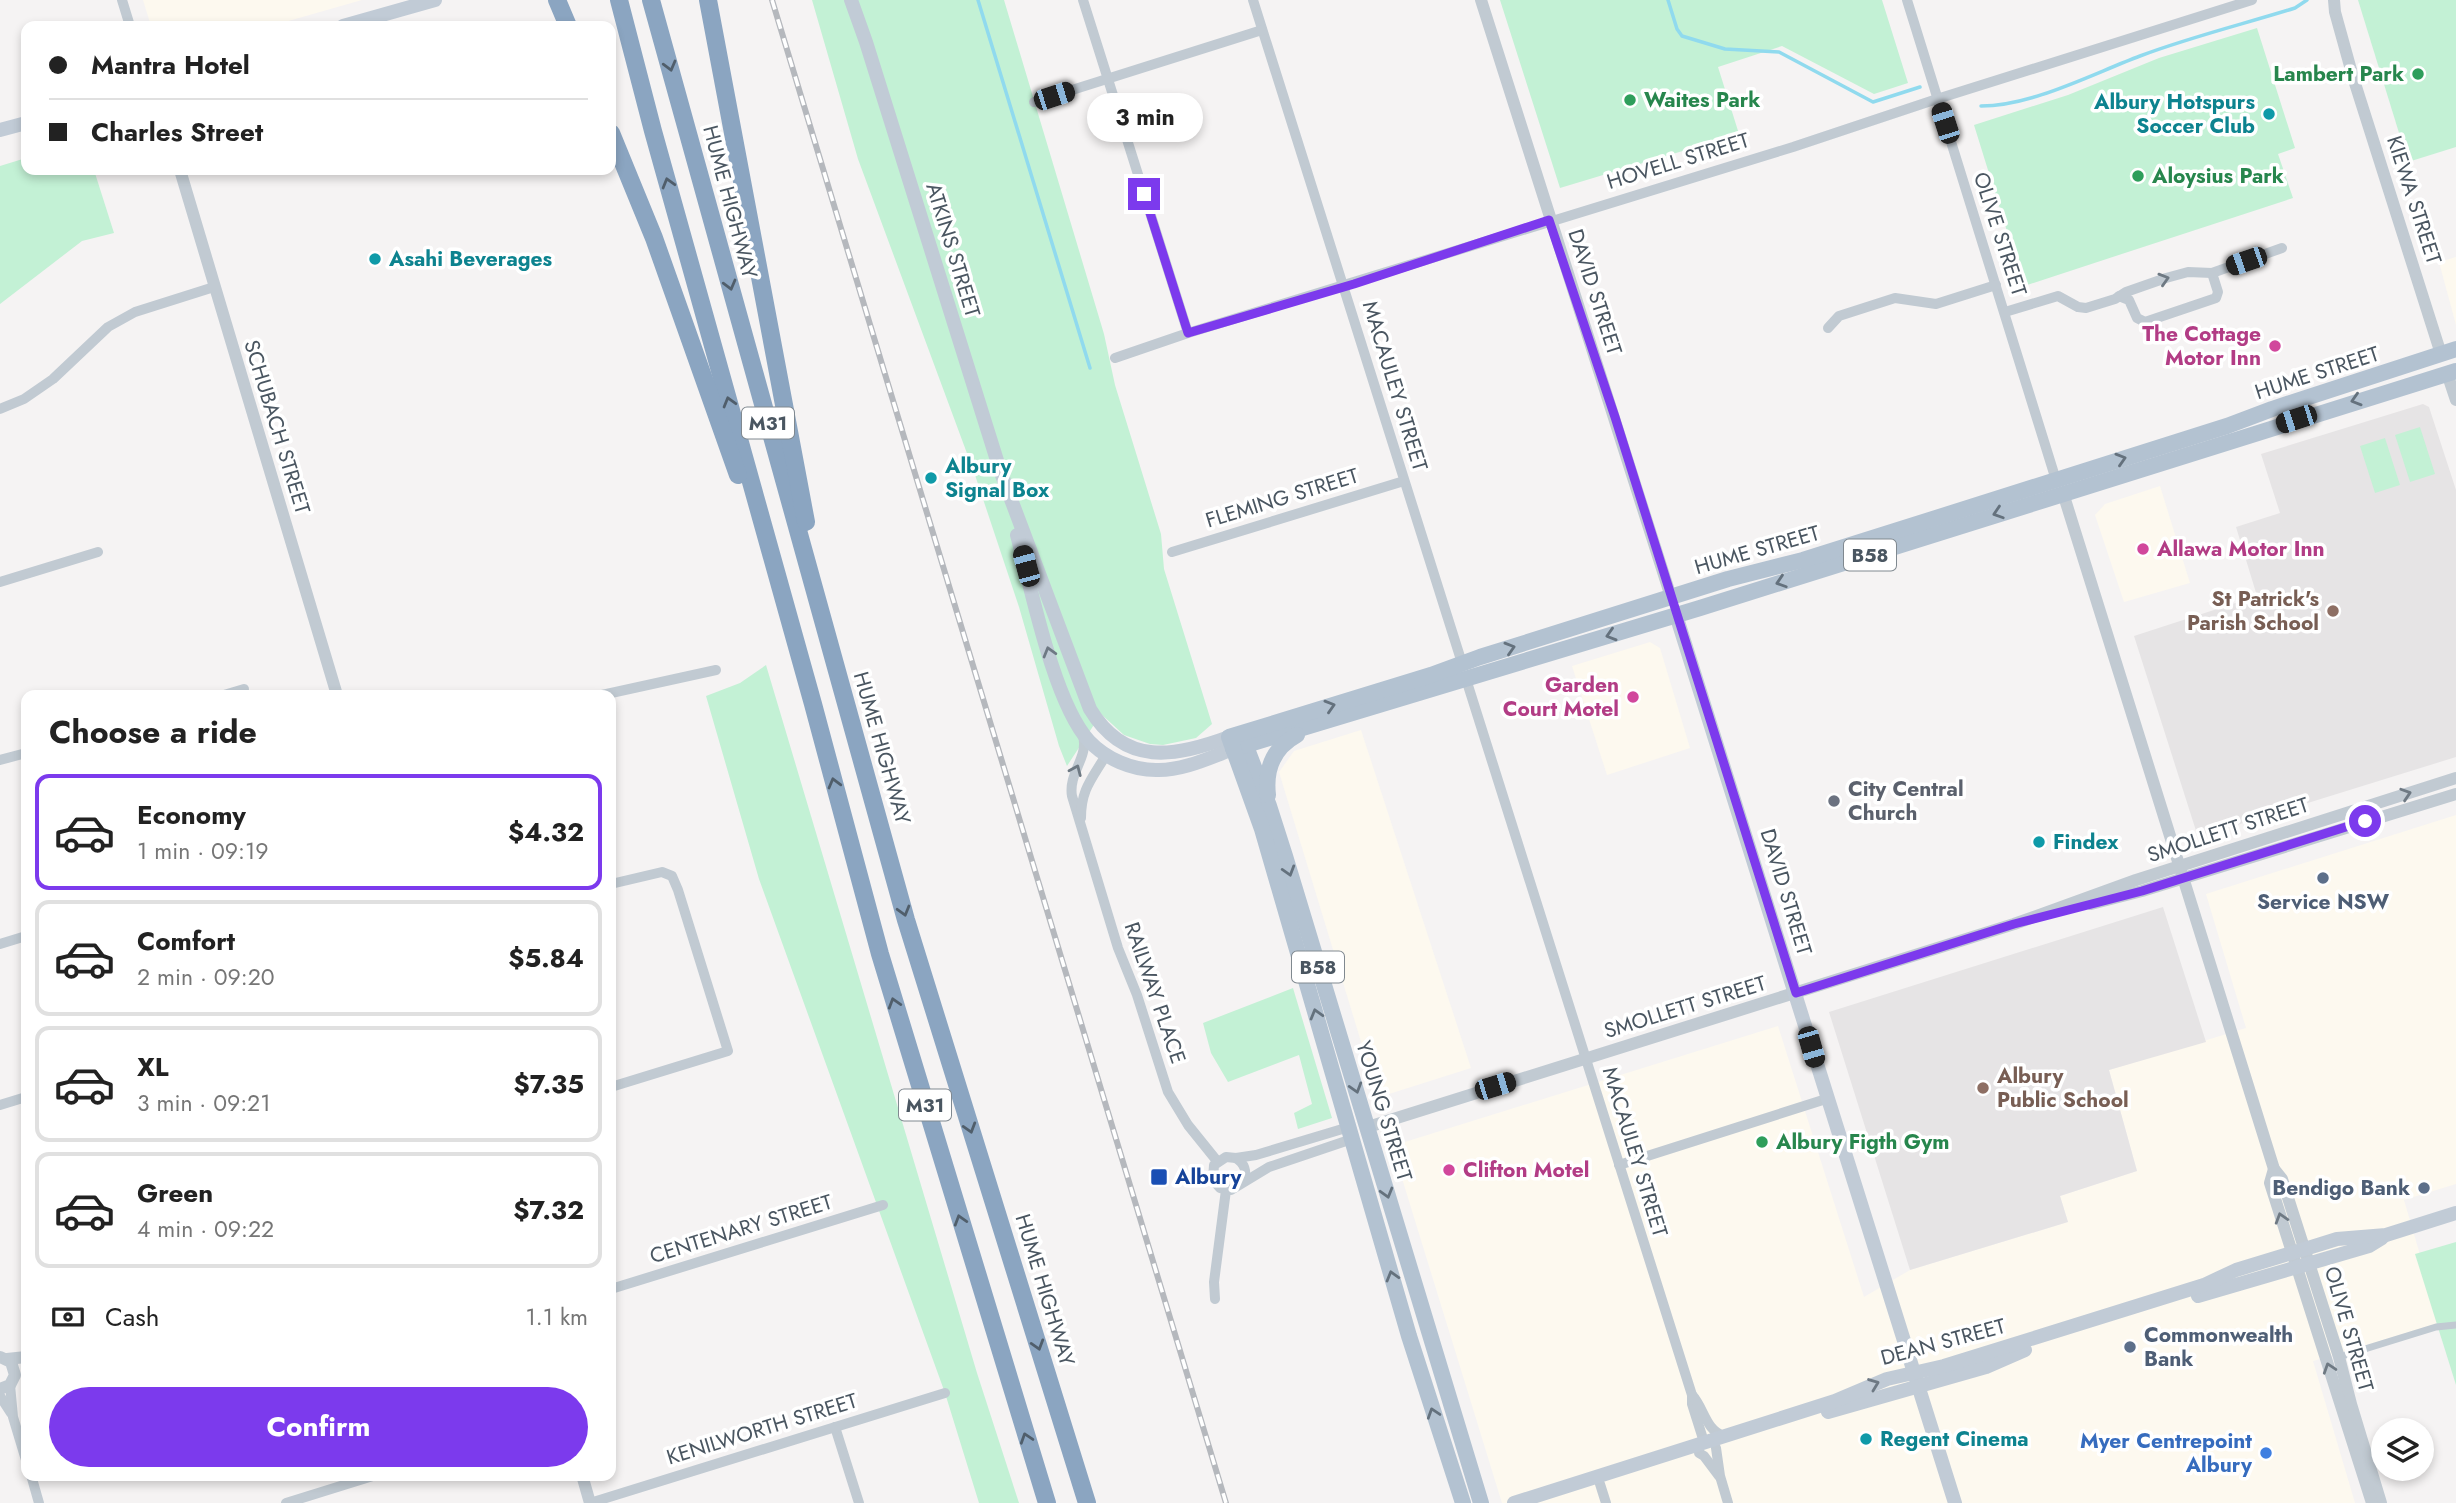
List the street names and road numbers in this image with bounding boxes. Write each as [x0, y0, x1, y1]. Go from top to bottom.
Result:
street label: HUME HIGHWAY [695, 122, 765, 282]
street label: HOVELL STREET [1603, 125, 1753, 197]
street label: KIEWA STREET [2379, 132, 2449, 268]
street label: OLIVE STREET [1966, 168, 2034, 300]
street label: ATKINS STREET [918, 179, 988, 321]
street label: DAVID STREET [1561, 225, 1630, 359]
street label: MACAULEY STREET [1355, 297, 1435, 475]
street label: SCHUBACH STREET [236, 336, 318, 518]
street label: HUME STREET [2251, 339, 2383, 407]
road number: M31 [742, 408, 794, 438]
street label: FLEMING STREET [1202, 460, 1362, 536]
street label: HUME STREET [1691, 518, 1823, 582]
road number: B58 [1844, 540, 1896, 570]
street label: HUME HIGHWAY [846, 668, 918, 828]
street label: SMOLLETT STREET [2144, 790, 2313, 870]
street label: DAVID STREET [1753, 825, 1820, 959]
street label: RAILWAY PLACE [1117, 918, 1193, 1068]
road number: B58 [1292, 951, 1344, 982]
street label: SMOLLETT STREET [1600, 968, 1770, 1046]
street label: YOUNG STREET [1348, 1037, 1420, 1185]
street label: MACAULEY STREET [1595, 1063, 1675, 1241]
road number: M31 [899, 1090, 951, 1120]
street label: CENTENARY STREET [646, 1187, 836, 1271]
street label: HUME HIGHWAY [1008, 1210, 1082, 1370]
street label: OLIVE STREET [2317, 1263, 2381, 1395]
street label: DEAN STREET [1877, 1311, 2009, 1373]
street label: KENILWORTH STREET [663, 1386, 861, 1472]

